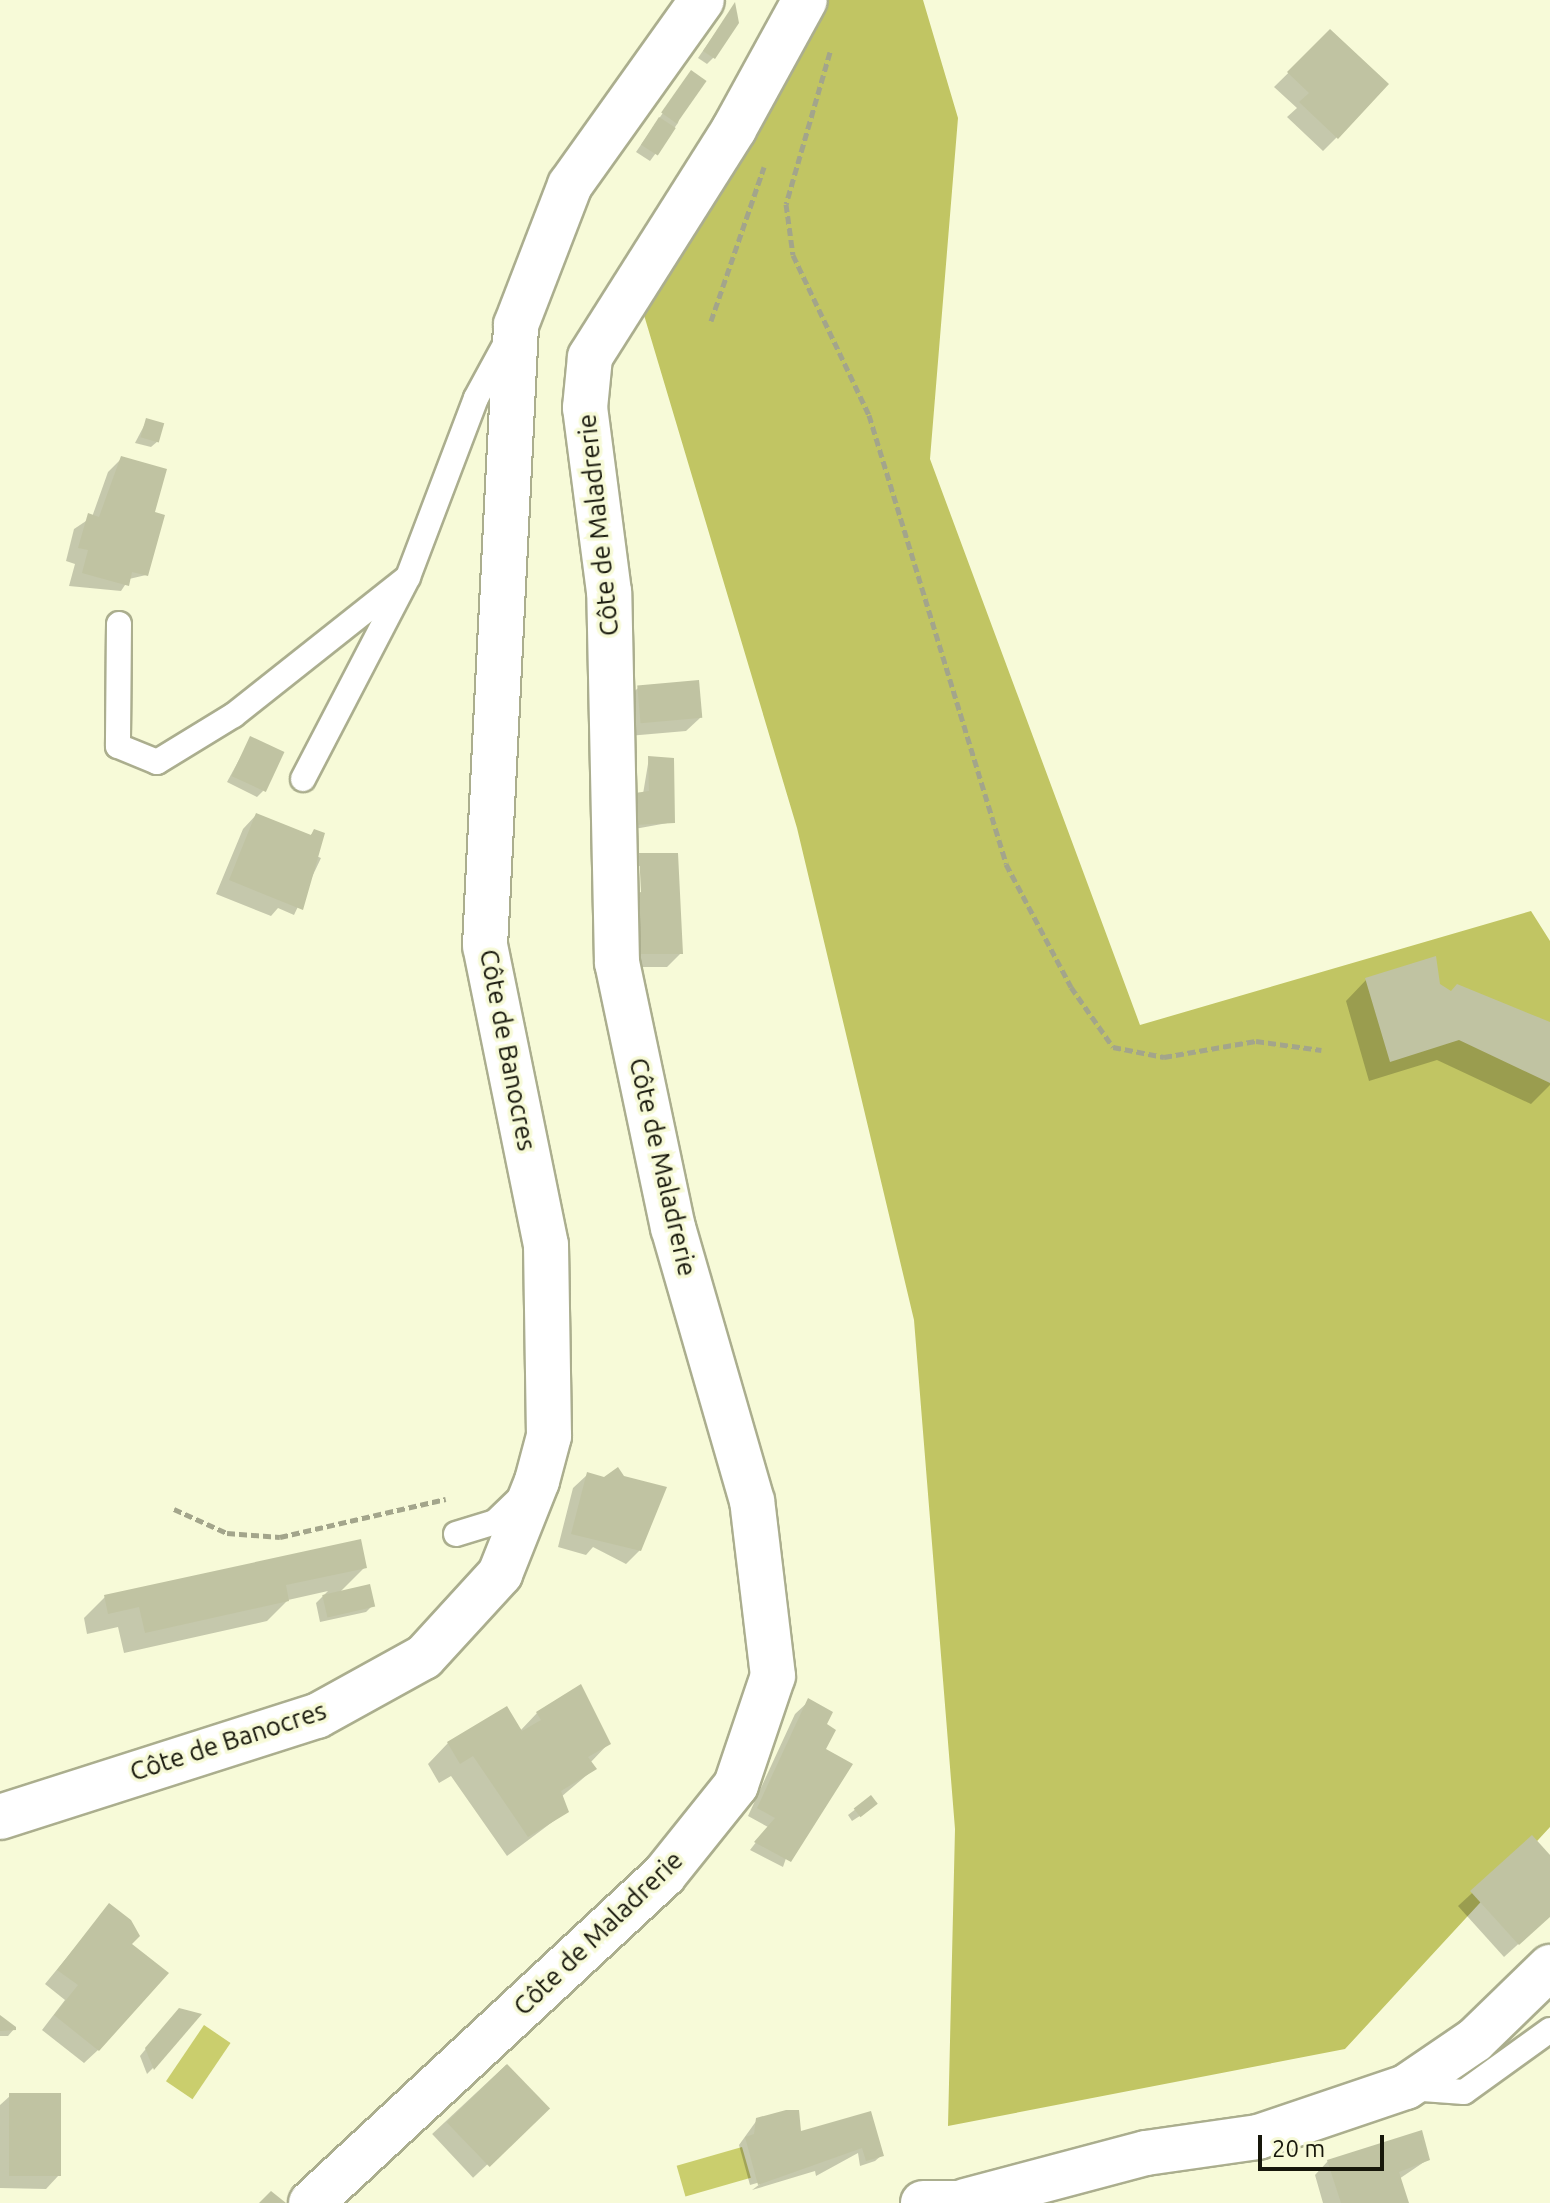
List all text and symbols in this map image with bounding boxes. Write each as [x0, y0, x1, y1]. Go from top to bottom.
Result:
street label: Côte de Maladrerie [571, 412, 625, 638]
street label: Côte de Banocres [473, 947, 543, 1153]
street label: Côte de Maladrerie [623, 1055, 703, 1279]
street label: Côte de Banocres [126, 1695, 330, 1787]
street label: Côte de Maladrerie [507, 1844, 689, 2022]
scale bar [1262, 2119, 1388, 2169]
text: 20 m [1272, 2135, 1325, 2162]

